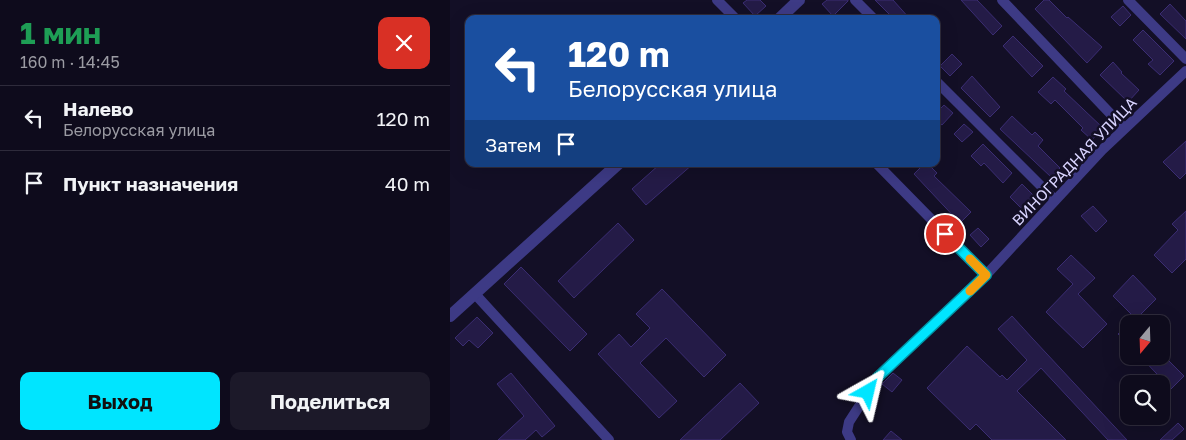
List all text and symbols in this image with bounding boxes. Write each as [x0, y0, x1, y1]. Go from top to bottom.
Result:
text: 1 мин [20, 15, 101, 51]
button: close [378, 17, 430, 69]
text: 120 m [568, 33, 670, 75]
icon: left [485, 35, 550, 100]
text: 160 m · 14:45 [20, 52, 120, 72]
text: Белорусская улица [568, 75, 778, 102]
street label: ВИНОГРАДНАЯ УЛИЦА [1008, 93, 1140, 229]
text: Налево [63, 97, 133, 120]
icon: left [20, 104, 48, 132]
text: 120 m [376, 107, 430, 130]
text: Белорусская улица [63, 120, 215, 140]
icon: arrive [552, 130, 580, 158]
text: Затем [485, 133, 542, 156]
icon: arrive [20, 169, 48, 197]
text: Пункт назначения [63, 172, 238, 195]
text: 40 m [385, 172, 430, 195]
pin [924, 213, 966, 255]
icon: arrive [931, 220, 959, 248]
north arrow [1120, 315, 1170, 365]
map controls [1120, 315, 1170, 425]
position arrow [841, 365, 893, 417]
button: Выход [20, 372, 220, 430]
button: Поделиться [230, 372, 430, 430]
button: search [1120, 375, 1170, 425]

